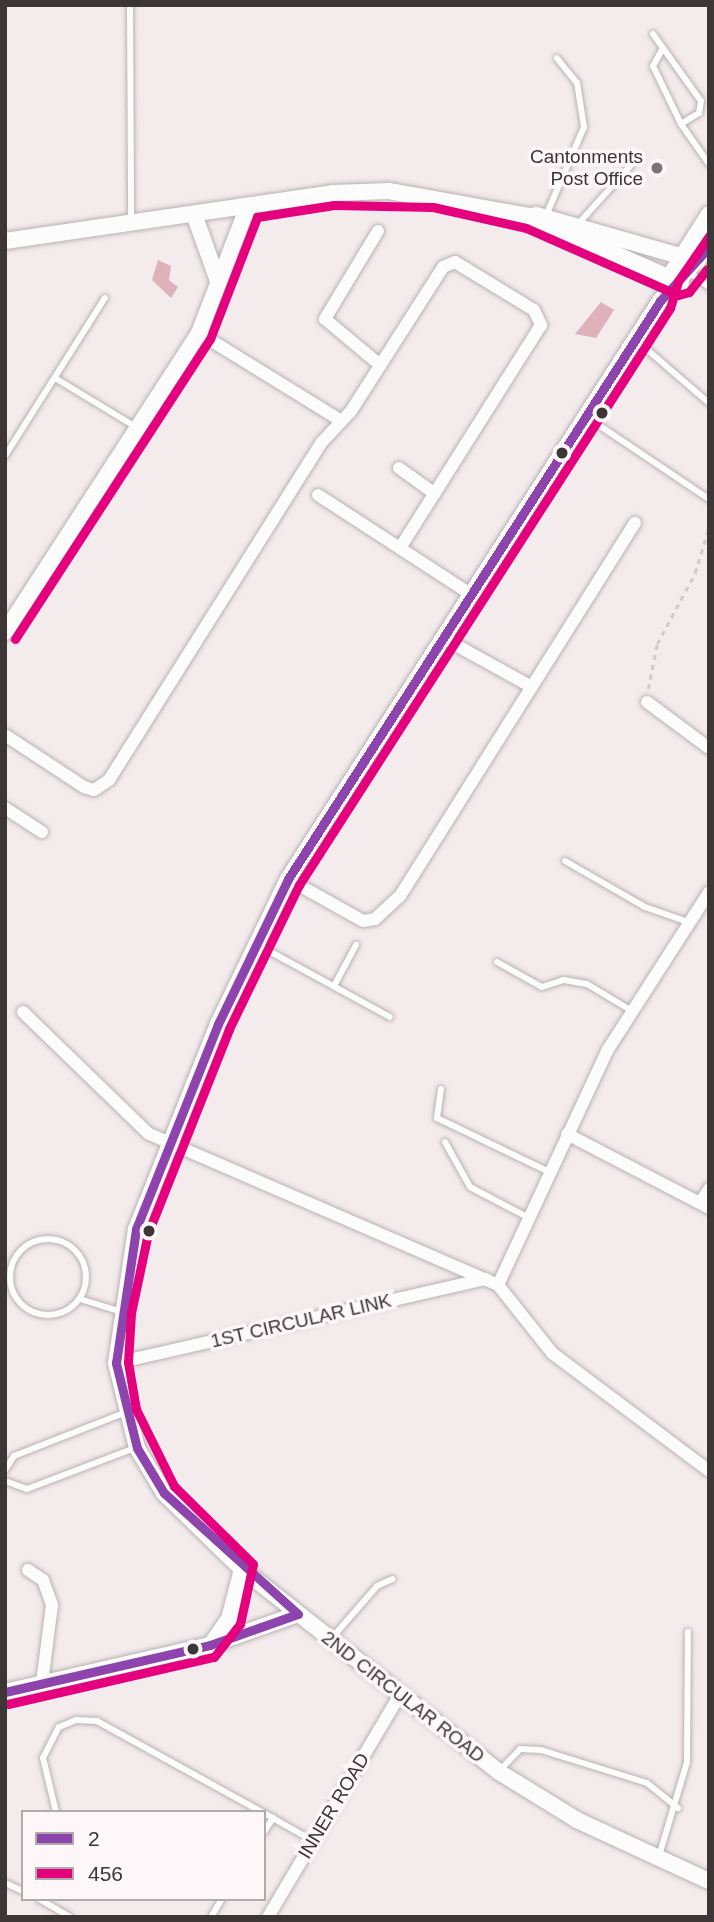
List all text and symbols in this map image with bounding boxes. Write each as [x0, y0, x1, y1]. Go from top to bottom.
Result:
place label: Cantonments Post Office [530, 146, 643, 190]
marker: Cantonments Post Office [649, 160, 665, 176]
unlabelled marker [595, 406, 609, 420]
unlabelled marker [555, 446, 569, 460]
unlabelled marker [142, 1224, 156, 1238]
street label: 1ST CIRCULAR LINK [208, 1289, 394, 1353]
street label: 2ND CIRCULAR ROAD [317, 1626, 489, 1768]
unlabelled marker [186, 1642, 200, 1656]
street label: INNER ROAD [294, 1749, 374, 1863]
legend [21, 1810, 266, 1901]
text: 2 [88, 1827, 100, 1850]
text: 456 [88, 1862, 123, 1885]

